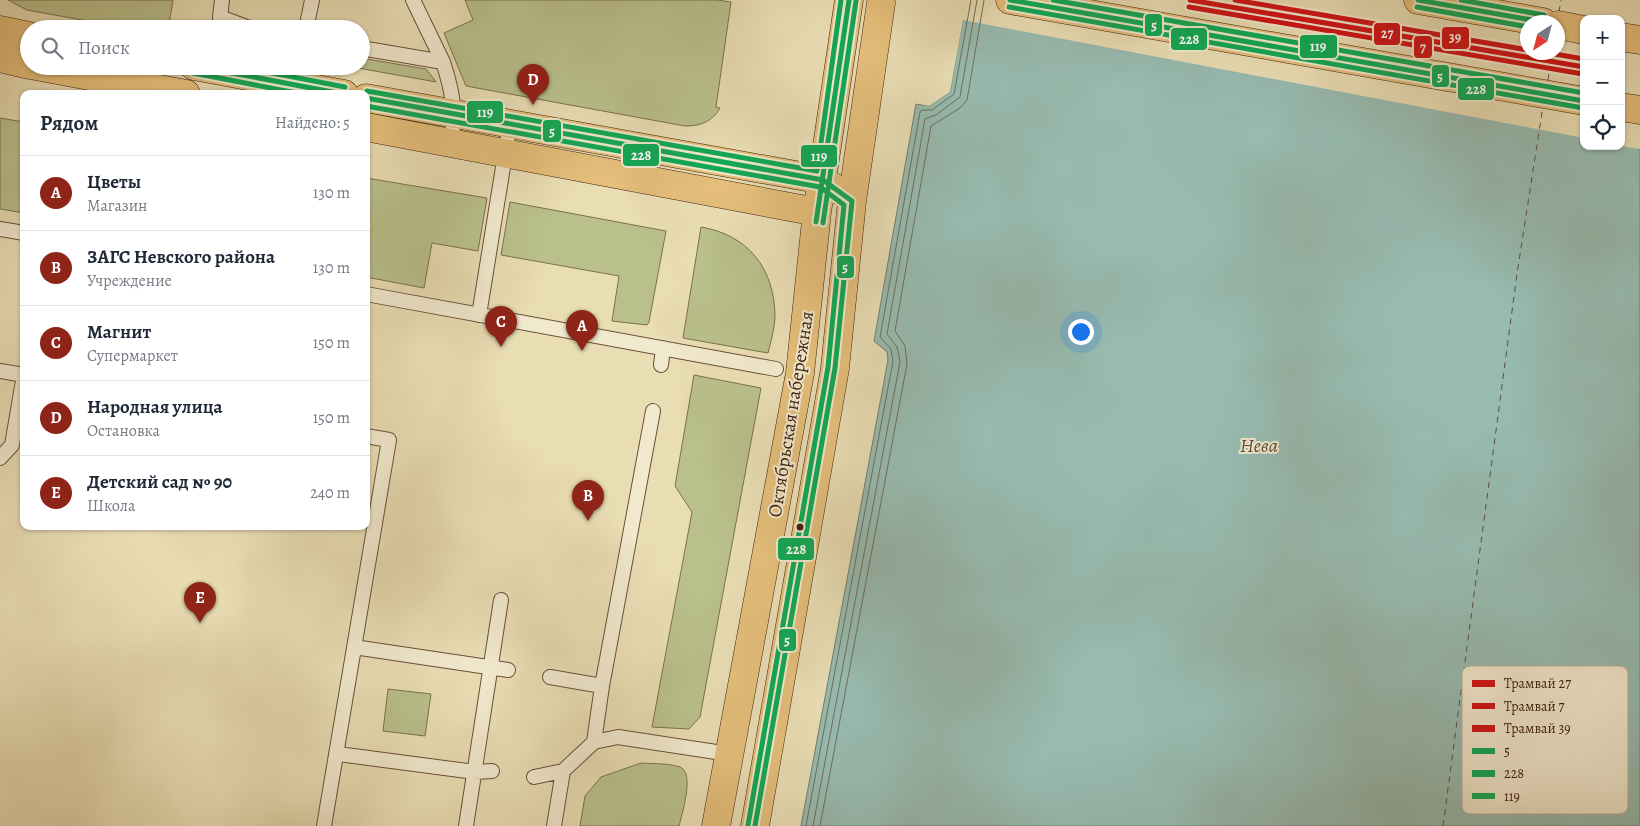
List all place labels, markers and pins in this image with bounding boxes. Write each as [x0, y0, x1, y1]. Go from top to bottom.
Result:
pin: D [517, 64, 549, 105]
pin: C [485, 306, 517, 347]
pin: A [566, 310, 598, 351]
pin: B [572, 480, 604, 521]
unlabelled marker [795, 522, 805, 532]
pin: E [184, 582, 216, 623]

